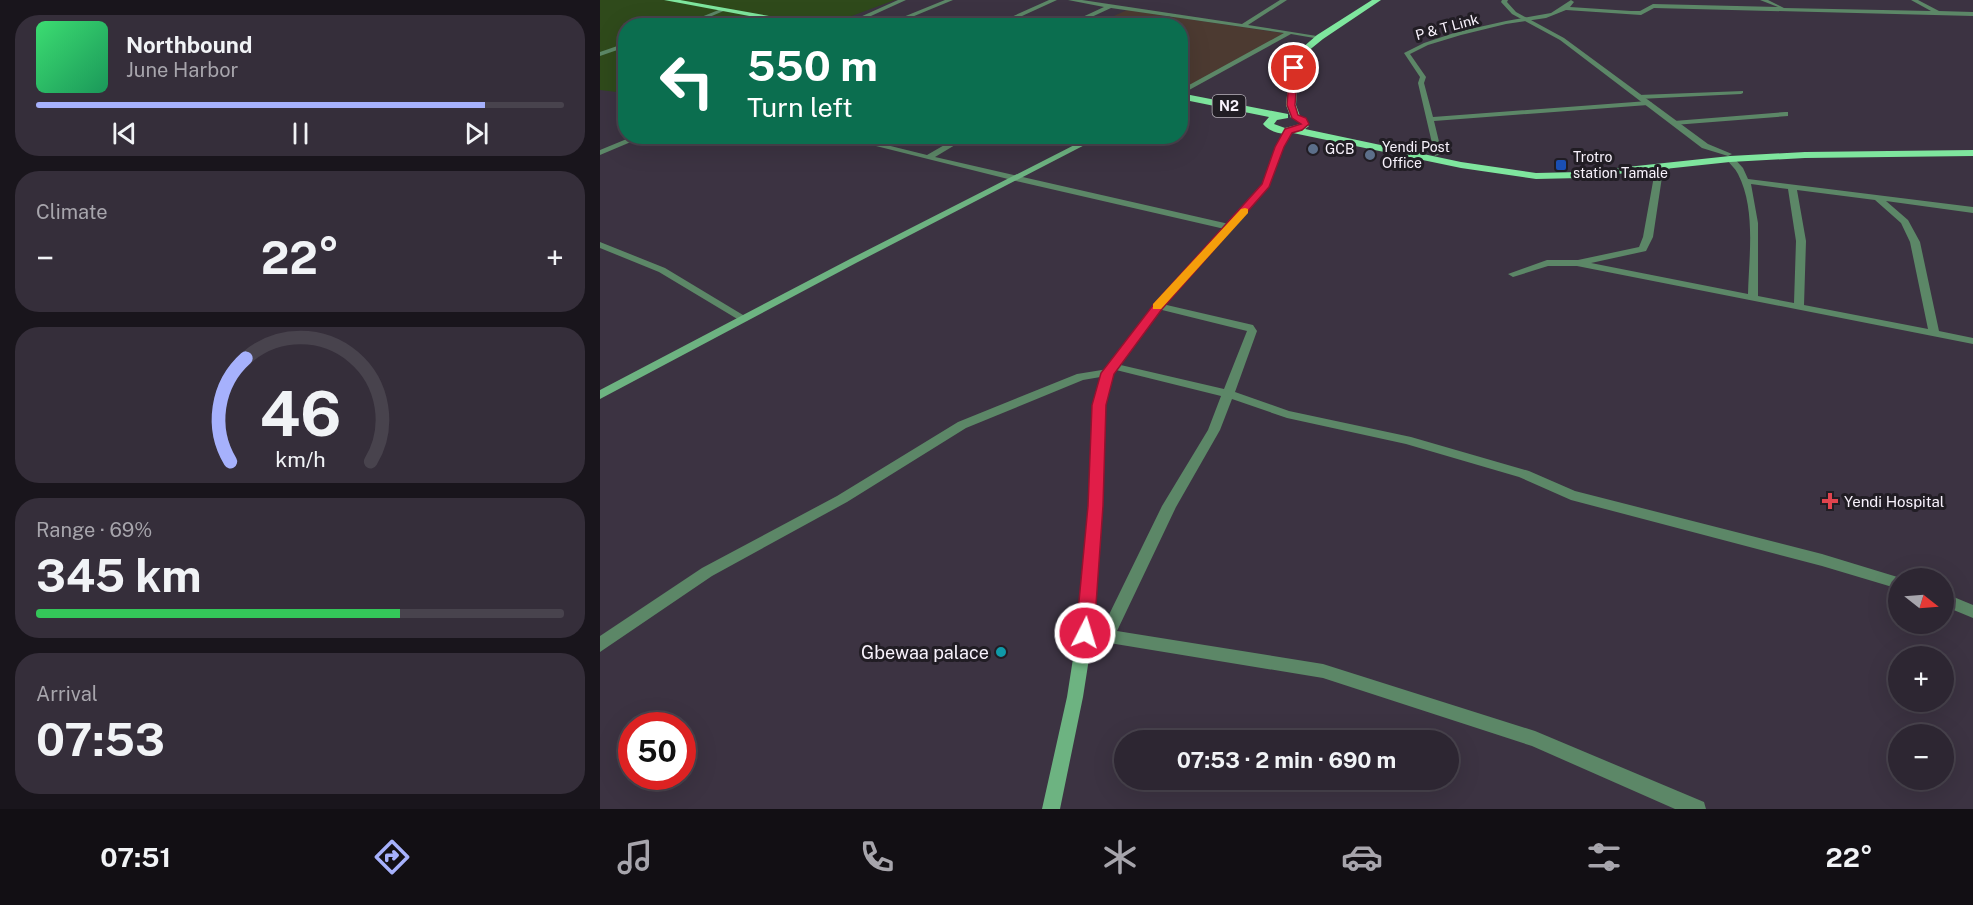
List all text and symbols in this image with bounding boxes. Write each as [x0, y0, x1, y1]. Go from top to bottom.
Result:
street label: P & T Link [1414, 11, 1481, 43]
text: Northbound [126, 32, 252, 58]
text: 550 m [747, 41, 878, 90]
icon: left [648, 42, 726, 120]
pin [1268, 42, 1319, 93]
icon: arrive [1277, 51, 1310, 84]
text: June Harbor [126, 58, 238, 82]
text: Turn left [747, 91, 853, 123]
road number: N2 [1212, 95, 1246, 117]
icon: previous [108, 117, 141, 150]
icon: pause [284, 117, 317, 150]
icon: next [460, 117, 493, 150]
place label: Yendi Post Office [1382, 139, 1450, 171]
place label: GCB [1325, 141, 1354, 157]
marker: GCB [1306, 142, 1320, 156]
marker: Yendi Post Office [1363, 148, 1377, 162]
place label: Trotro station Tamale [1573, 149, 1668, 181]
marker: Trotro station Tamale [1554, 158, 1568, 172]
text: Climate [36, 200, 108, 224]
text: 22° [261, 231, 339, 284]
text: − [36, 239, 54, 277]
text: + [546, 239, 564, 277]
text: 46 [259, 377, 341, 450]
text: km/h [275, 447, 325, 472]
marker: Yendi Hospital [1821, 492, 1839, 510]
place label: Yendi Hospital [1844, 493, 1944, 510]
text: Range · 69% [36, 518, 152, 542]
text: 345 km [36, 549, 202, 602]
north arrow [1888, 568, 1954, 634]
map controls [1888, 568, 1954, 790]
position arrow [1053, 601, 1117, 665]
place label: Gbewaa palace [861, 642, 989, 663]
marker: Gbewaa palace [994, 645, 1008, 659]
button: + [1888, 646, 1954, 712]
text: Arrival [36, 682, 98, 706]
speed limit sign: 50 [618, 712, 696, 790]
text: 07:53 [36, 713, 165, 766]
button: − [1888, 724, 1954, 790]
text: 07:53 · 2 min · 690 m [1177, 747, 1396, 773]
icon: directions [371, 836, 413, 878]
icon: music [614, 836, 656, 878]
icon: phone [856, 836, 898, 878]
icon: climate [1099, 836, 1141, 878]
icon: car [1341, 836, 1383, 878]
icon: filters [1583, 836, 1625, 878]
text: 07:51 [100, 841, 171, 873]
text: 22° [1826, 841, 1873, 873]

